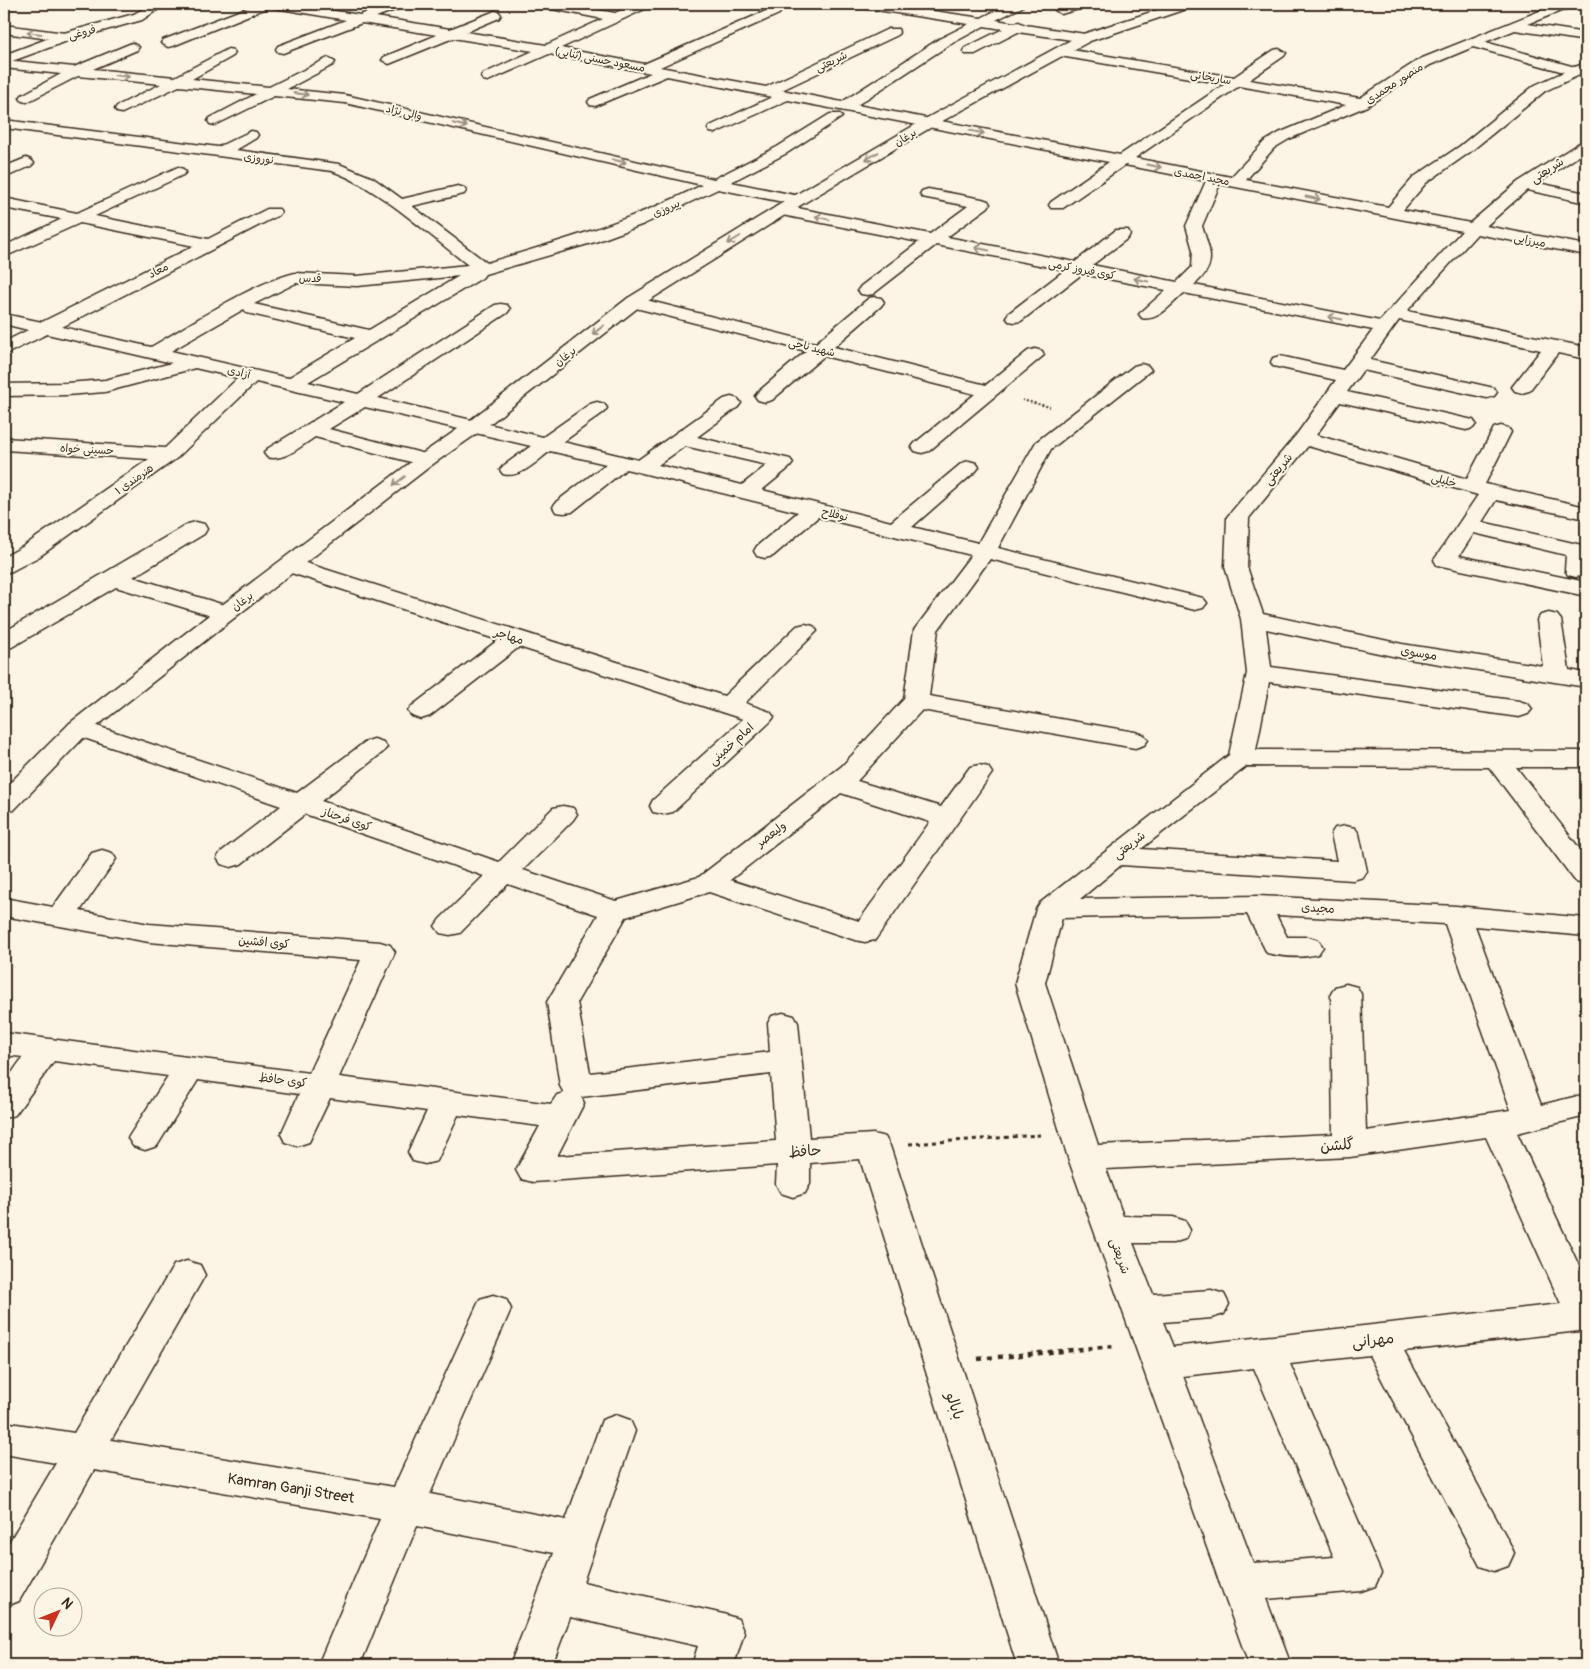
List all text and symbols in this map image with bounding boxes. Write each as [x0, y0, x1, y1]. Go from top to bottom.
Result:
street label: فروغی [67, 23, 97, 43]
one-way arrow [27, 27, 43, 37]
street label: مسعود حسنی (ثنایی) [553, 44, 646, 76]
street label: شریعتی [813, 48, 850, 76]
street label: منصور محمدی [1363, 60, 1426, 108]
street label: ساریخانی [1189, 68, 1232, 88]
one-way arrow [114, 71, 130, 80]
one-way arrow [293, 89, 309, 99]
street label: والی نژاد [384, 102, 423, 124]
one-way arrow [452, 121, 468, 130]
street label: برغان [892, 126, 919, 150]
one-way arrow [969, 127, 985, 137]
street label: نوروزی [243, 150, 275, 168]
one-way arrow [866, 151, 880, 161]
street label: شریعتی [1528, 154, 1567, 187]
one-way arrow [610, 157, 626, 166]
one-way arrow [1146, 162, 1162, 172]
street label: مجید احمدی [1173, 165, 1231, 188]
one-way arrow [1305, 193, 1321, 203]
street label: پیروزی [650, 197, 682, 220]
one-way arrow [815, 213, 831, 222]
street label: میرزایی [1513, 231, 1547, 251]
one-way arrow [727, 236, 741, 246]
one-way arrow [974, 244, 990, 254]
street label: کوی فیروز کرمی [1047, 257, 1117, 283]
street label: معاد [146, 260, 170, 281]
street label: قدس [299, 272, 321, 285]
one-way arrow [1134, 275, 1150, 285]
one-way arrow [1328, 313, 1344, 322]
one-way arrow [592, 324, 605, 335]
street label: شهید ناحی [787, 335, 836, 361]
street label: برغان [552, 344, 579, 370]
street label: آزادی [226, 364, 253, 382]
street label: حسینی خواه [60, 442, 114, 458]
street label: شریعتی [1261, 450, 1296, 488]
street label: هنرمندی ۱ [113, 461, 156, 497]
street label: خلیلی [1430, 471, 1458, 491]
one-way arrow [393, 475, 406, 486]
street label: نوفلاح [820, 505, 849, 525]
street label: برغان [229, 589, 256, 615]
street label: مهاجر [491, 624, 526, 648]
street label: موسوی [1400, 643, 1438, 664]
street label: امام خمینی [706, 720, 758, 769]
street label: کوی فرحناز [319, 804, 373, 835]
street label: ولیعصر [753, 818, 789, 851]
street label: شریعتی [1110, 828, 1148, 863]
street label: مجیدی [1301, 900, 1335, 917]
street label: کوی افشین [238, 933, 290, 952]
street label: کوی حافظ [258, 1070, 308, 1091]
street label: گلشن [1320, 1135, 1354, 1156]
street label: حافظ [788, 1141, 822, 1162]
street label: شریعتی [1106, 1236, 1133, 1276]
street label: مهرانی [1351, 1329, 1395, 1352]
street label: بابالو [941, 1389, 968, 1422]
street label: Kamran Ganji Street [226, 1469, 357, 1508]
north arrow [32, 1586, 82, 1636]
text: N [58, 1594, 77, 1613]

